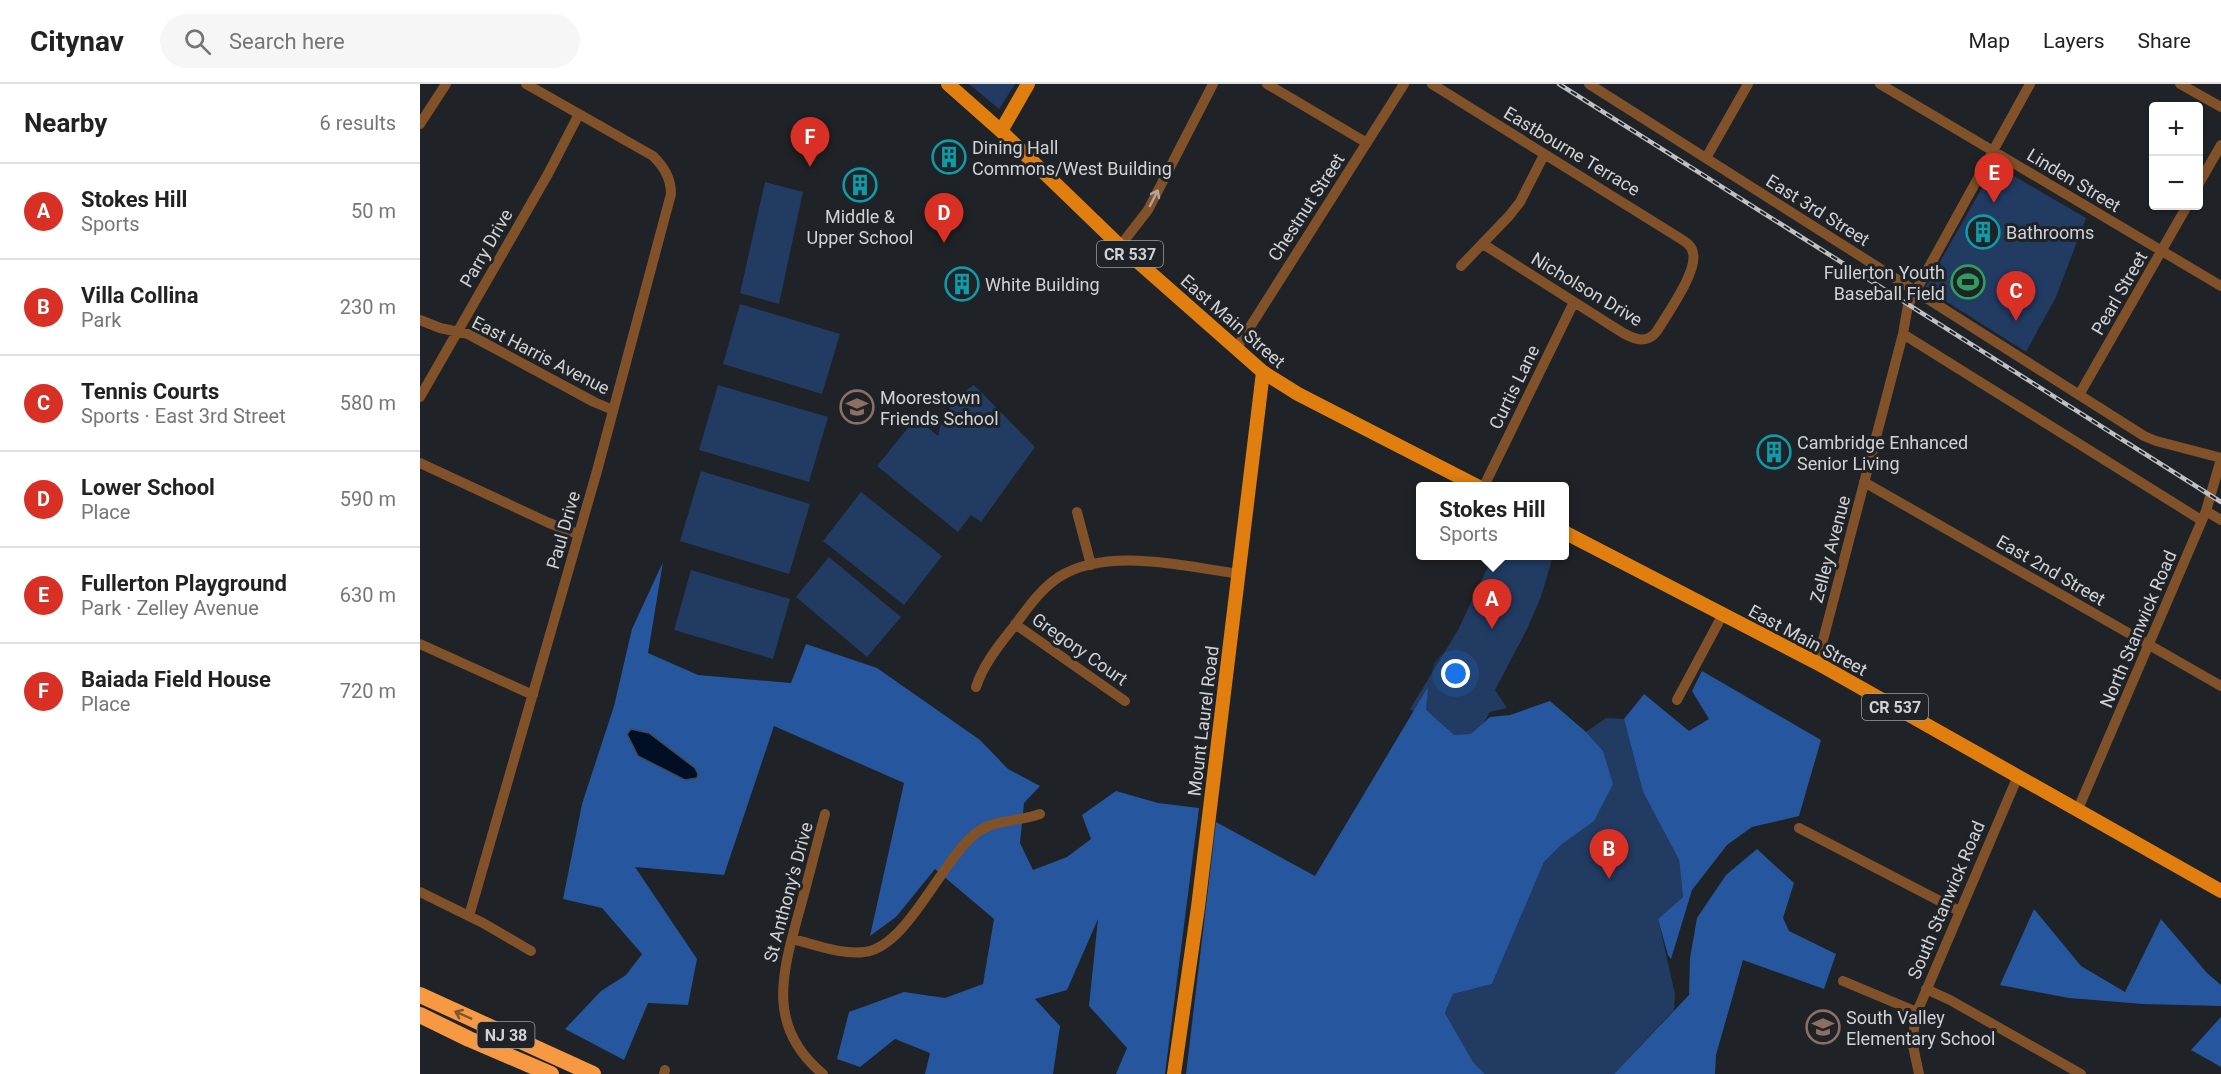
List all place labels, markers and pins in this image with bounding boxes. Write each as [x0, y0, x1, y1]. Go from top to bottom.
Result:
pin: F [790, 118, 830, 167]
place label: Dining Hall Commons/West Building [972, 137, 1172, 179]
building icon: Dining Hall Commons/West Building [931, 139, 967, 175]
pin: E [1974, 154, 2014, 203]
building icon: Middle & Upper School [842, 167, 878, 203]
pin: D [924, 194, 964, 243]
place label: Middle & Upper School [807, 206, 913, 248]
building icon: Bathrooms [1965, 214, 2001, 250]
place label: Bathrooms [2006, 222, 2094, 243]
place label: Fullerton Youth Baseball Field [1824, 262, 1945, 304]
sports icon: Fullerton Youth Baseball Field [1950, 264, 1986, 300]
building icon: White Building [944, 266, 980, 302]
pin: C [1996, 272, 2036, 321]
place label: White Building [985, 274, 1100, 295]
place label: Moorestown Friends School [880, 387, 999, 429]
school or university icon: Moorestown Friends School [839, 389, 875, 425]
place label: Cambridge Enhanced Senior Living [1797, 432, 1968, 474]
building icon: Cambridge Enhanced Senior Living [1756, 434, 1792, 470]
pin: A [1472, 580, 1512, 629]
pin: B [1590, 830, 1628, 879]
place label: South Valley Elementary School [1846, 1007, 1995, 1049]
school or university icon: South Valley Elementary School [1805, 1009, 1841, 1045]

